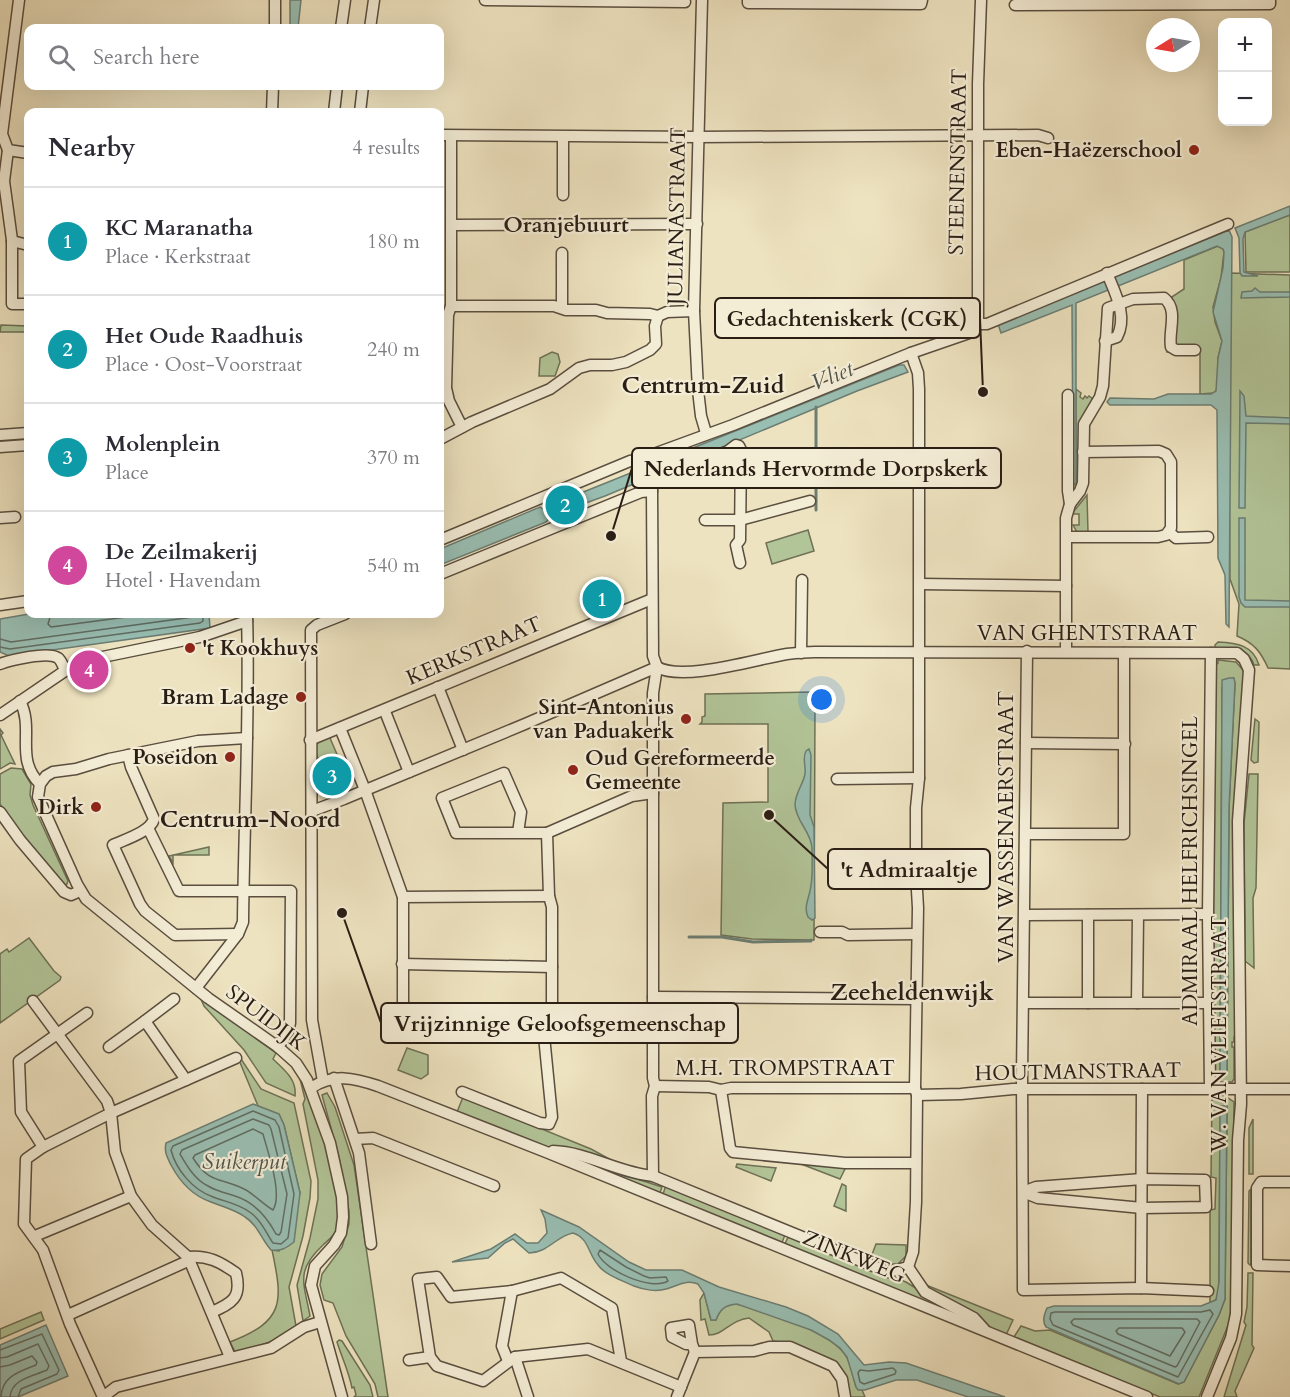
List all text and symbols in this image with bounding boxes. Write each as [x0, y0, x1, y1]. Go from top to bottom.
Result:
north arrow [1146, 18, 1200, 72]
map controls [1218, 18, 1272, 126]
button: + [1218, 18, 1272, 72]
search box [24, 24, 444, 90]
icon: search [45, 41, 78, 74]
text: Search here [93, 42, 200, 72]
street label: STEENENSTRAAT [942, 69, 974, 255]
button: − [1218, 72, 1272, 126]
street label: JULIANASTRAAT [661, 127, 693, 308]
text: Nearby [48, 130, 136, 165]
text: 4 results [352, 134, 420, 161]
place label: Eben-Haëzerschool [995, 136, 1182, 165]
marker: Eben-Haëzerschool [1187, 143, 1201, 157]
district label: Oranjebuurt [503, 210, 629, 240]
text: KC Maranatha [105, 213, 253, 243]
text: 1 [62, 228, 73, 255]
text: 180 m [367, 228, 420, 255]
text: Place · Kerkstraat [105, 243, 250, 270]
callout: Gedachteniskerk (CGK) [715, 298, 980, 338]
text: Gedachteniskerk (CGK) [726, 304, 968, 334]
text: Het Oude Raadhuis [105, 321, 303, 351]
text: 2 [62, 336, 73, 363]
text: 240 m [367, 336, 420, 363]
text: Place · Oost-Voorstraat [105, 351, 302, 378]
water label: Vliet [806, 354, 858, 398]
district label: Centrum-Zuid [622, 369, 785, 402]
text: Molenplein [105, 429, 220, 459]
text: 3 [62, 444, 73, 471]
text: 370 m [367, 444, 420, 471]
callout: Nederlands Hervormde Dorpskerk [632, 448, 1001, 488]
text: Nederlands Hervormde Dorpskerk [644, 454, 989, 484]
text: Place [105, 459, 149, 486]
pin: 2 [546, 482, 584, 528]
text: De Zeilmakerij [105, 537, 258, 567]
text: 4 [62, 552, 73, 579]
text: 540 m [367, 552, 420, 579]
text: Hotel · Havendam [105, 567, 261, 594]
pin: 1 [582, 576, 622, 622]
street label: KERKSTRAAT [402, 609, 546, 693]
street label: VAN GHENTSTRAAT [977, 619, 1197, 648]
place label: 't Kookhuys [202, 634, 318, 663]
marker: 't Kookhuys [183, 641, 197, 655]
pin: 4 [70, 648, 109, 692]
place label: Bram Ladage [161, 683, 289, 712]
your location [807, 685, 836, 714]
marker: Bram Ladage [294, 690, 308, 704]
street label: VAN WASSENAERSTRAAT [992, 691, 1021, 963]
place label: Sint-Antonius van Paduakerk [533, 693, 674, 746]
marker: Sint-Antonius van Paduakerk [679, 712, 693, 726]
street label: ADMIRAAL HELFRICHSINGEL [1176, 716, 1205, 1026]
place label: Poseidon [132, 743, 219, 772]
place label: Oud Gereformeerde Gemeente [585, 744, 775, 797]
marker: Poseidon [223, 750, 237, 764]
pin: 3 [312, 754, 352, 798]
marker: Oud Gereformeerde Gemeente [566, 763, 580, 777]
place label: Dirk [38, 793, 84, 822]
marker: Dirk [89, 800, 103, 814]
district label: Centrum-Noord [160, 803, 341, 836]
callout: 't Admiraaltje [828, 849, 990, 889]
text: 't Admiraaltje [840, 855, 978, 885]
street label: W. VAN VLIETSTRAAT [1205, 915, 1234, 1154]
district label: Zeeheldenwijk [830, 976, 994, 1009]
street label: SPUIDIJK [220, 978, 313, 1058]
callout: Vrijzinnige Geloofsgemeenschap [381, 1003, 738, 1043]
text: Vrijzinnige Geloofsgemeenschap [394, 1009, 726, 1039]
street label: M.H. TROMPSTRAAT [675, 1054, 895, 1083]
street label: HOUTMANSTRAAT [974, 1056, 1182, 1088]
water label: Suikerput [202, 1147, 287, 1177]
street label: ZINKWEG [798, 1223, 910, 1291]

